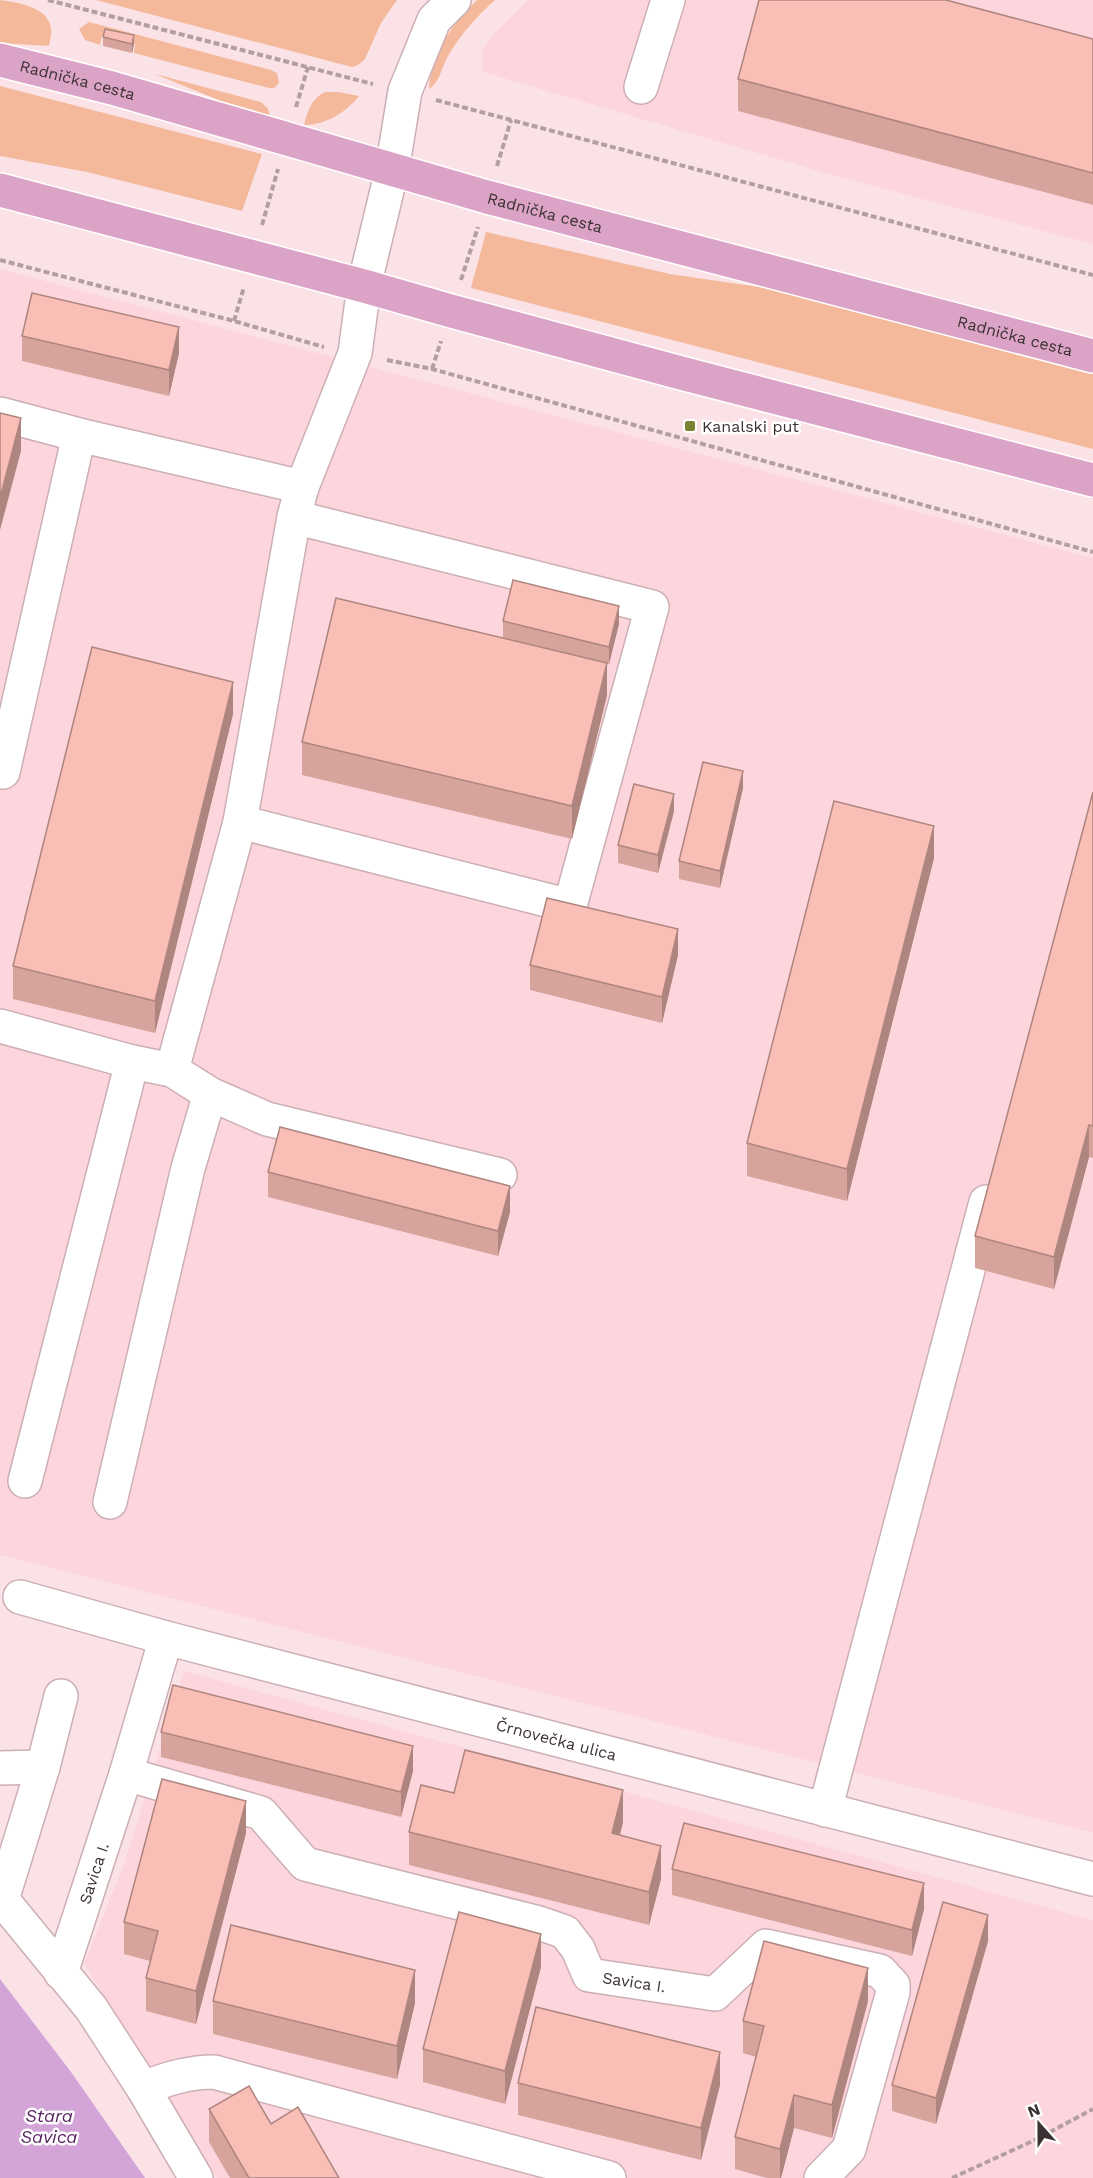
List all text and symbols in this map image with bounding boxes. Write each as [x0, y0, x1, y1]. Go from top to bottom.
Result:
street label: Radnička cesta [18, 56, 137, 104]
street label: Radnička cesta [485, 189, 605, 237]
street label: Radnička cesta [955, 312, 1075, 360]
place label: Kanalski put [702, 417, 799, 436]
marker: Kanalski put [683, 419, 697, 433]
street label: Črnovečka ulica [494, 1715, 619, 1765]
street label: Savica I. [75, 1840, 113, 1907]
street label: Savica I. [601, 1968, 667, 1996]
north arrow [1009, 2094, 1069, 2154]
text: N [1025, 2099, 1043, 2121]
water label: Stara Savica [21, 2105, 77, 2147]

